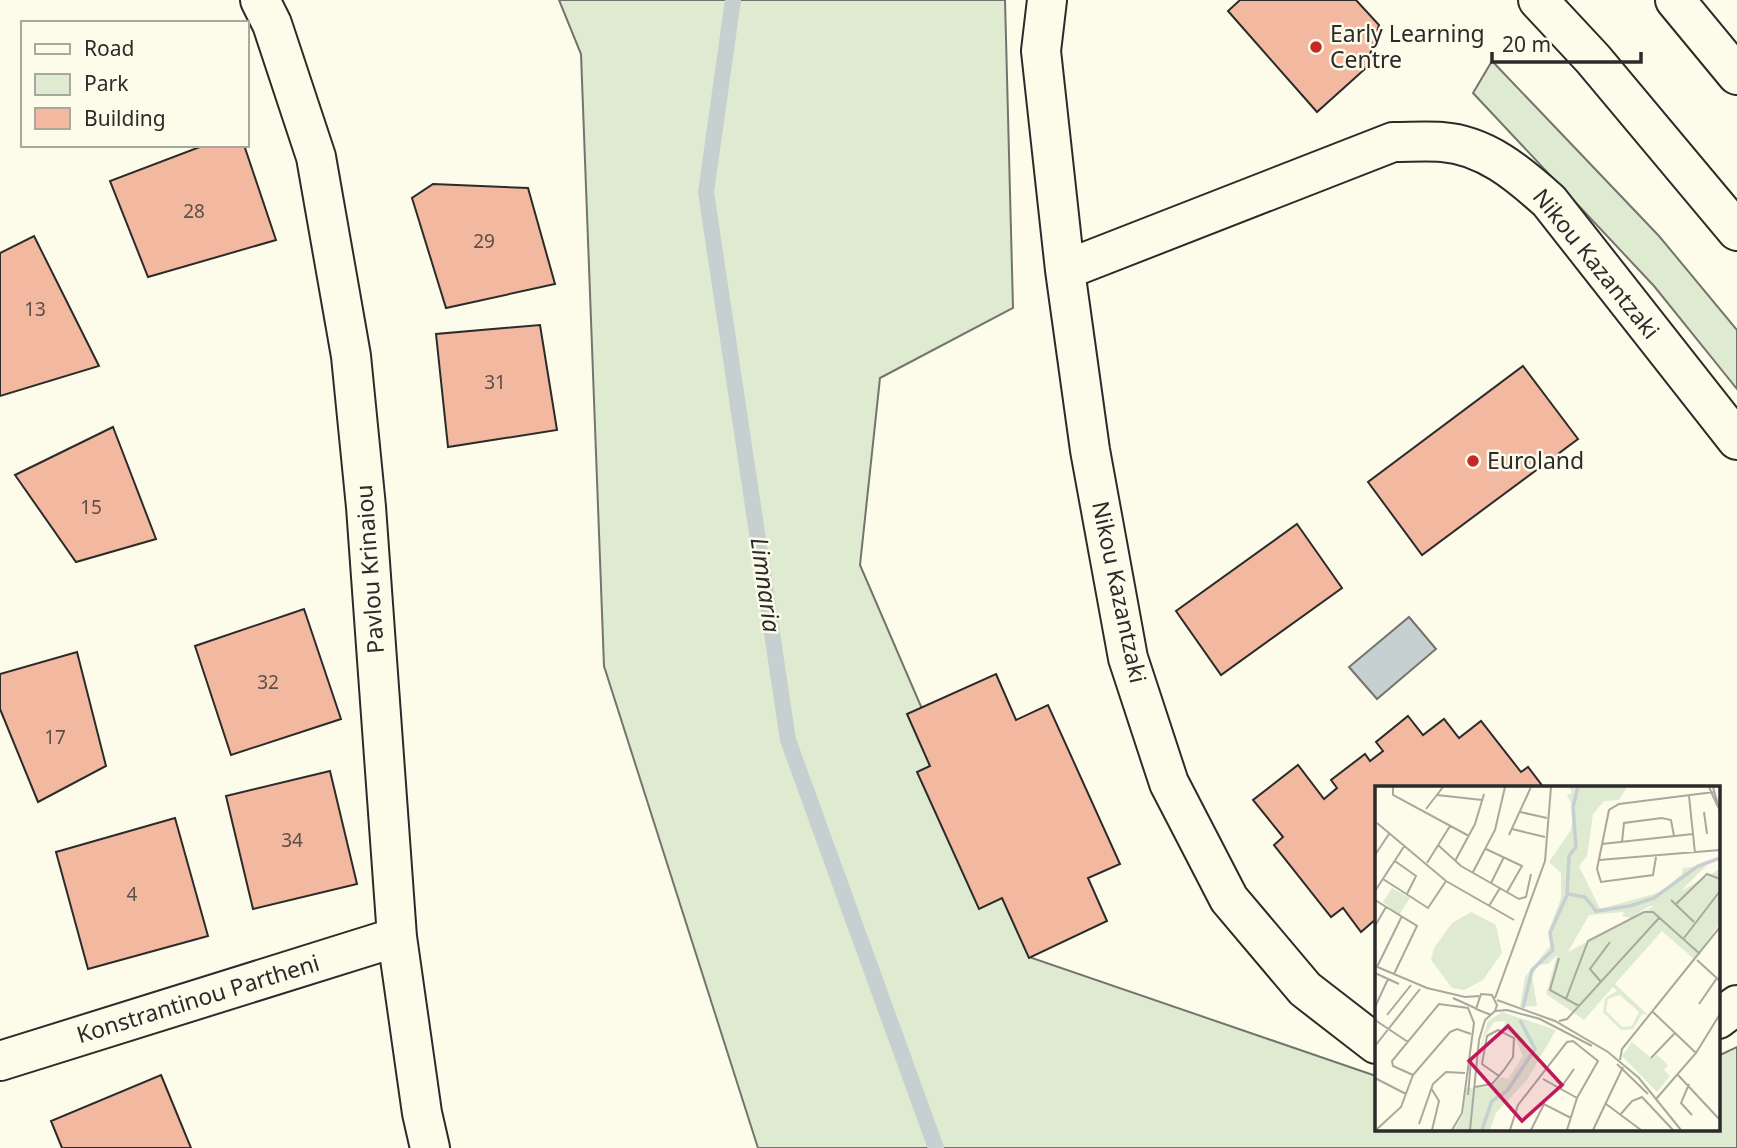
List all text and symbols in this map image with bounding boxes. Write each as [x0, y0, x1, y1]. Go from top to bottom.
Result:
place label: Early Learning Centre [1330, 17, 1485, 75]
legend [21, 21, 248, 147]
scale bar [1492, 21, 1641, 65]
text: 20 m [1502, 30, 1551, 58]
text: Road [84, 34, 134, 62]
marker: Early Learning Centre [1308, 39, 1324, 55]
text: Park [84, 69, 129, 97]
text: Building [84, 104, 166, 132]
street label: Nikou Kazantzaki [1526, 181, 1667, 345]
house number: 28 [183, 198, 205, 224]
house number: 29 [473, 228, 495, 254]
house number: 13 [24, 296, 46, 322]
house number: 31 [484, 369, 506, 395]
place label: Euroland [1487, 444, 1584, 476]
marker: Euroland [1465, 453, 1481, 469]
street label: Pavlou Krinaiou [347, 483, 391, 655]
house number: 15 [80, 494, 102, 520]
street label: Nikou Kazantzaki [1085, 498, 1155, 686]
water label: Limnaria [743, 535, 790, 635]
house number: 32 [257, 669, 279, 695]
house number: 17 [44, 724, 66, 750]
inset map [1375, 786, 1720, 1130]
house number: 34 [281, 827, 303, 853]
house number: 4 [127, 881, 138, 907]
street label: Konstrantinou Partheni [72, 946, 323, 1050]

